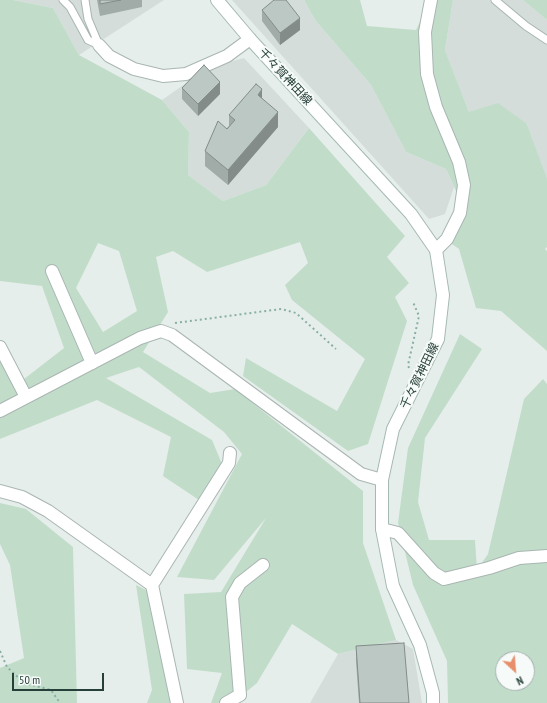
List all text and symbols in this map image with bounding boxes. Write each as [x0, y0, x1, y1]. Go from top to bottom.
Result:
street label: 千々賀神田線 [255, 46, 315, 108]
street label: 千々賀神田線 [398, 340, 442, 412]
north arrow [495, 651, 535, 691]
scale bar [14, 665, 106, 691]
text: 50 m [19, 672, 40, 687]
text: N [514, 673, 526, 688]

